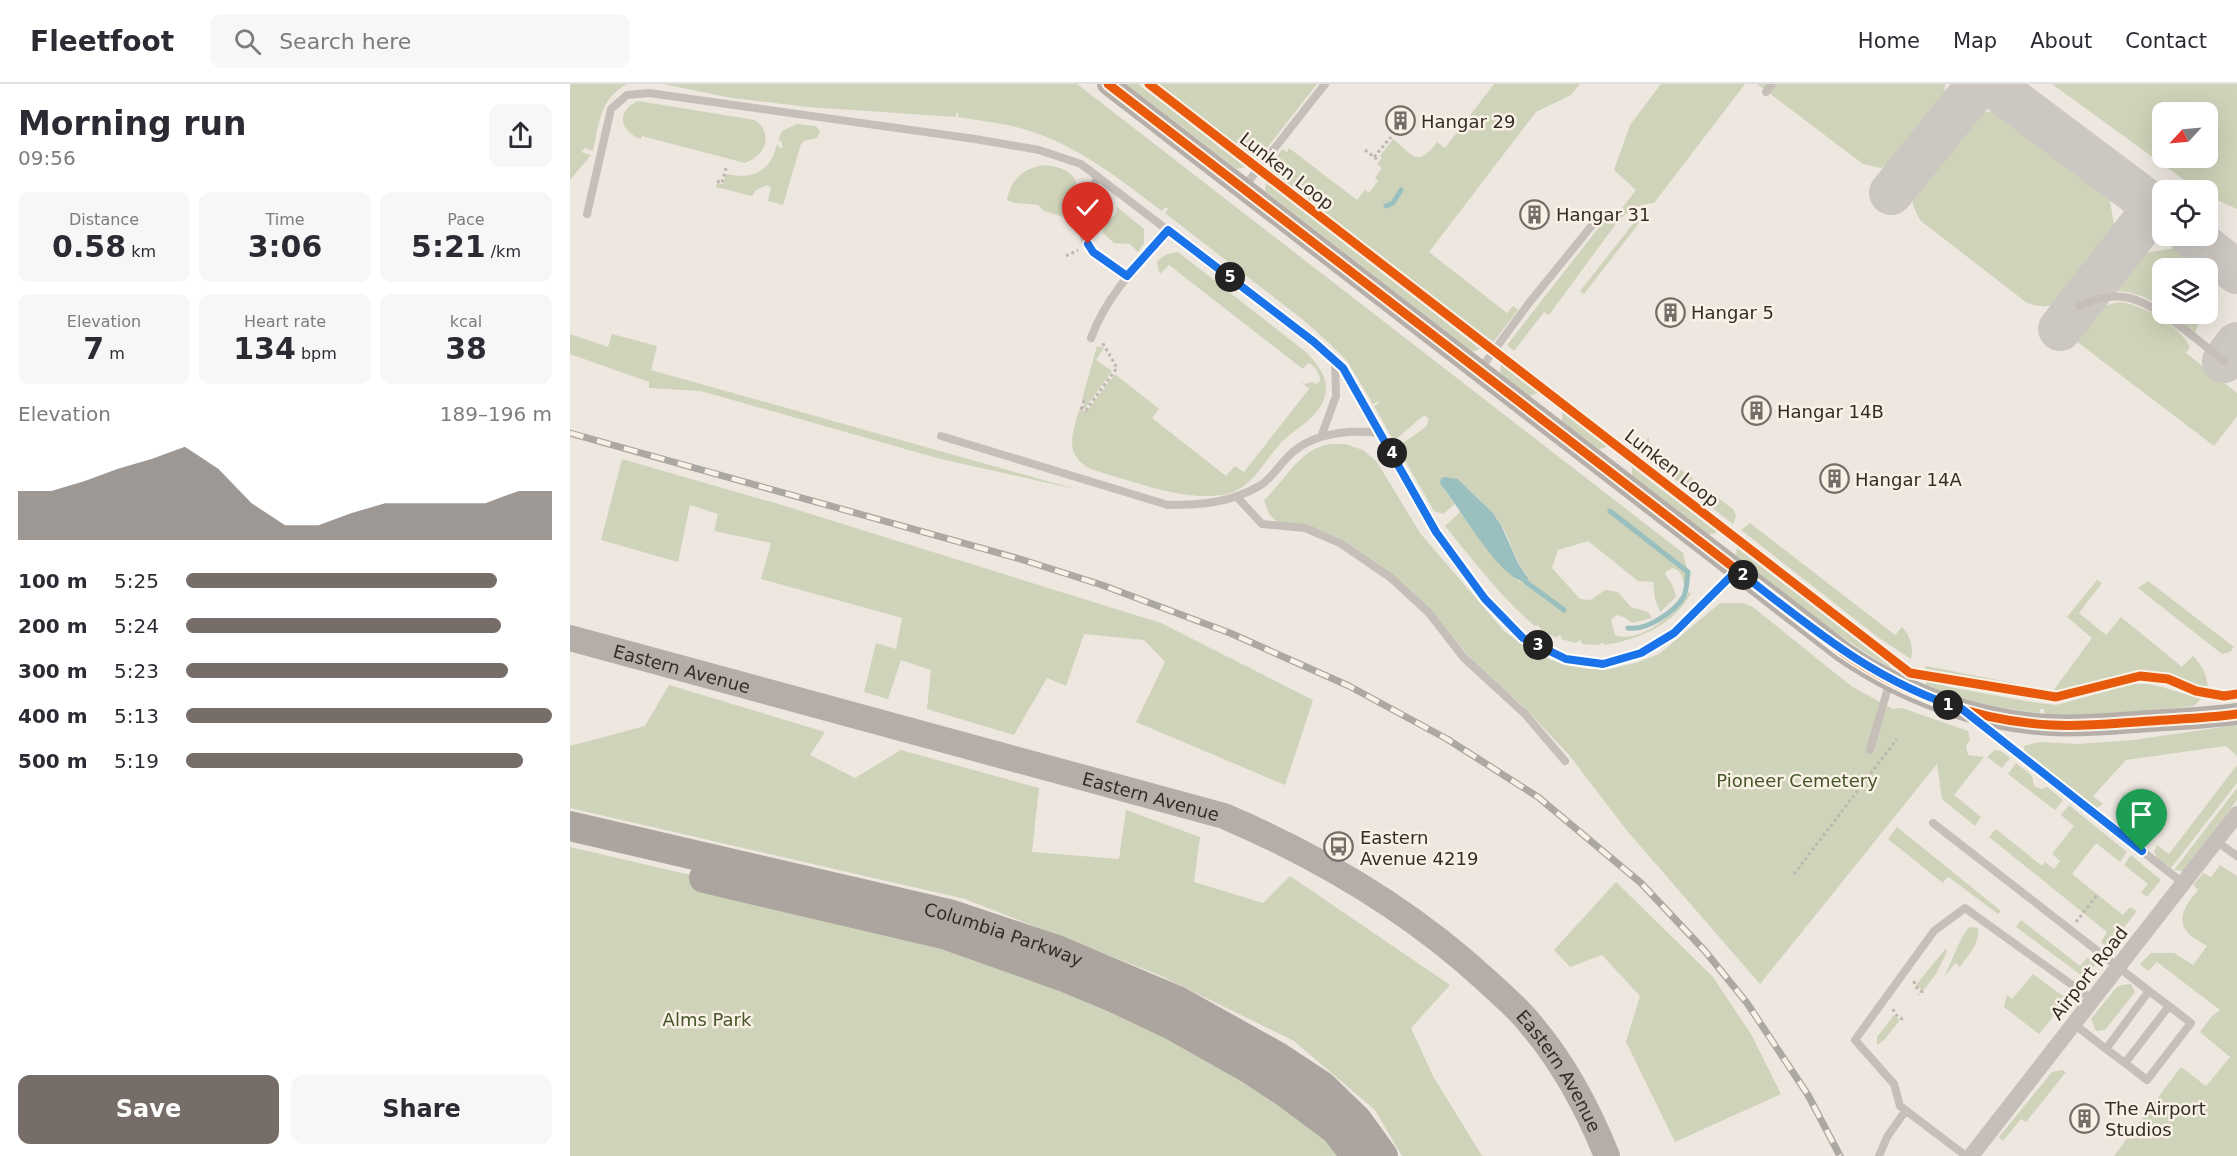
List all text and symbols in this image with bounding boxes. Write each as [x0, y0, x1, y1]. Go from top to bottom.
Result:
search box [210, 14, 630, 68]
text: Fleetfoot [30, 25, 174, 58]
icon: search [231, 25, 264, 58]
text: Search here [279, 29, 411, 54]
text: Home [1858, 29, 1920, 53]
text: Map [1953, 29, 1997, 53]
text: About [2030, 29, 2092, 53]
text: Contact [2125, 29, 2207, 53]
north arrow [2152, 102, 2218, 168]
map controls [2152, 102, 2218, 324]
text: Morning run [18, 104, 246, 143]
button: share [489, 104, 552, 167]
building icon: Hangar 29 [1384, 105, 1416, 137]
place label: Hangar 29 [1421, 111, 1515, 132]
street label: Lunken Loop [1236, 128, 1338, 214]
text: 09:56 [18, 146, 76, 170]
button: locate [2152, 180, 2218, 246]
pin [1062, 182, 1113, 244]
icon: check [1071, 191, 1104, 224]
building icon: Hangar 31 [1519, 198, 1551, 230]
place label: Hangar 31 [1556, 204, 1650, 225]
text: Distance [69, 210, 139, 229]
text: Time [265, 210, 305, 229]
text: Pace [447, 210, 485, 229]
text: 0.58 [52, 229, 126, 264]
text: 3:06 [248, 229, 322, 264]
text: 5:21 [411, 229, 486, 264]
text: km [126, 242, 156, 261]
text: /km [486, 242, 521, 261]
button: layers [2152, 258, 2218, 324]
pin: 5 [1215, 262, 1245, 292]
text: 5 [1224, 267, 1236, 286]
building icon: Hangar 5 [1654, 296, 1686, 328]
place label: Hangar 5 [1691, 302, 1774, 323]
text: Elevation [67, 312, 141, 331]
text: Heart rate [244, 312, 326, 331]
text: kcal [450, 312, 482, 331]
text: 7 [83, 331, 104, 366]
text: 134 [233, 331, 296, 366]
text: 38 [445, 331, 487, 366]
text: m [104, 344, 125, 363]
text: bpm [296, 344, 337, 363]
building icon: Hangar 14B [1740, 395, 1772, 427]
place label: Hangar 14B [1777, 401, 1884, 422]
text: Elevation [18, 402, 111, 426]
text: 189–196 m [440, 402, 552, 426]
street label: Lunken Loop [1621, 425, 1723, 511]
pin: 4 [1377, 438, 1407, 468]
text: 4 [1386, 443, 1398, 462]
building icon: Hangar 14A [1818, 463, 1850, 495]
place label: Hangar 14A [1855, 469, 1962, 490]
pin: 2 [1728, 560, 1758, 590]
text: 2 [1737, 565, 1749, 584]
text: 100 m [18, 569, 88, 593]
text: 5:25 [114, 569, 159, 593]
text: 200 m [18, 614, 88, 638]
text: 5:24 [114, 614, 159, 638]
pin: 3 [1523, 630, 1553, 660]
text: 3 [1532, 635, 1544, 654]
street label: Eastern Avenue [611, 640, 753, 697]
text: 300 m [18, 659, 88, 683]
text: 5:23 [114, 659, 159, 683]
pin: 1 [1933, 690, 1963, 720]
text: 1 [1942, 695, 1954, 714]
text: 400 m [18, 704, 88, 728]
text: 5:13 [114, 704, 159, 728]
text: 500 m [18, 749, 88, 773]
text: 5:19 [114, 749, 159, 773]
street label: Eastern Avenue [1080, 767, 1222, 825]
park label: Pioneer Cemetery [1716, 770, 1878, 791]
pin [2116, 789, 2167, 851]
icon: arrive [2125, 798, 2158, 831]
place label: Eastern Avenue 4219 [1360, 827, 1478, 869]
bus stop icon: Eastern Avenue 4219 [1323, 831, 1355, 863]
street label: Columbia Parkway [922, 898, 1086, 970]
street label: Airport Road [2046, 922, 2132, 1024]
street label: Eastern Avenue [1512, 1005, 1606, 1135]
park label: Alms Park [663, 1009, 752, 1030]
button: Save [18, 1075, 279, 1144]
button: Share [291, 1075, 552, 1144]
place label: The Airport Studios [2104, 1098, 2206, 1140]
building icon: The Airport Studios [2068, 1102, 2100, 1134]

